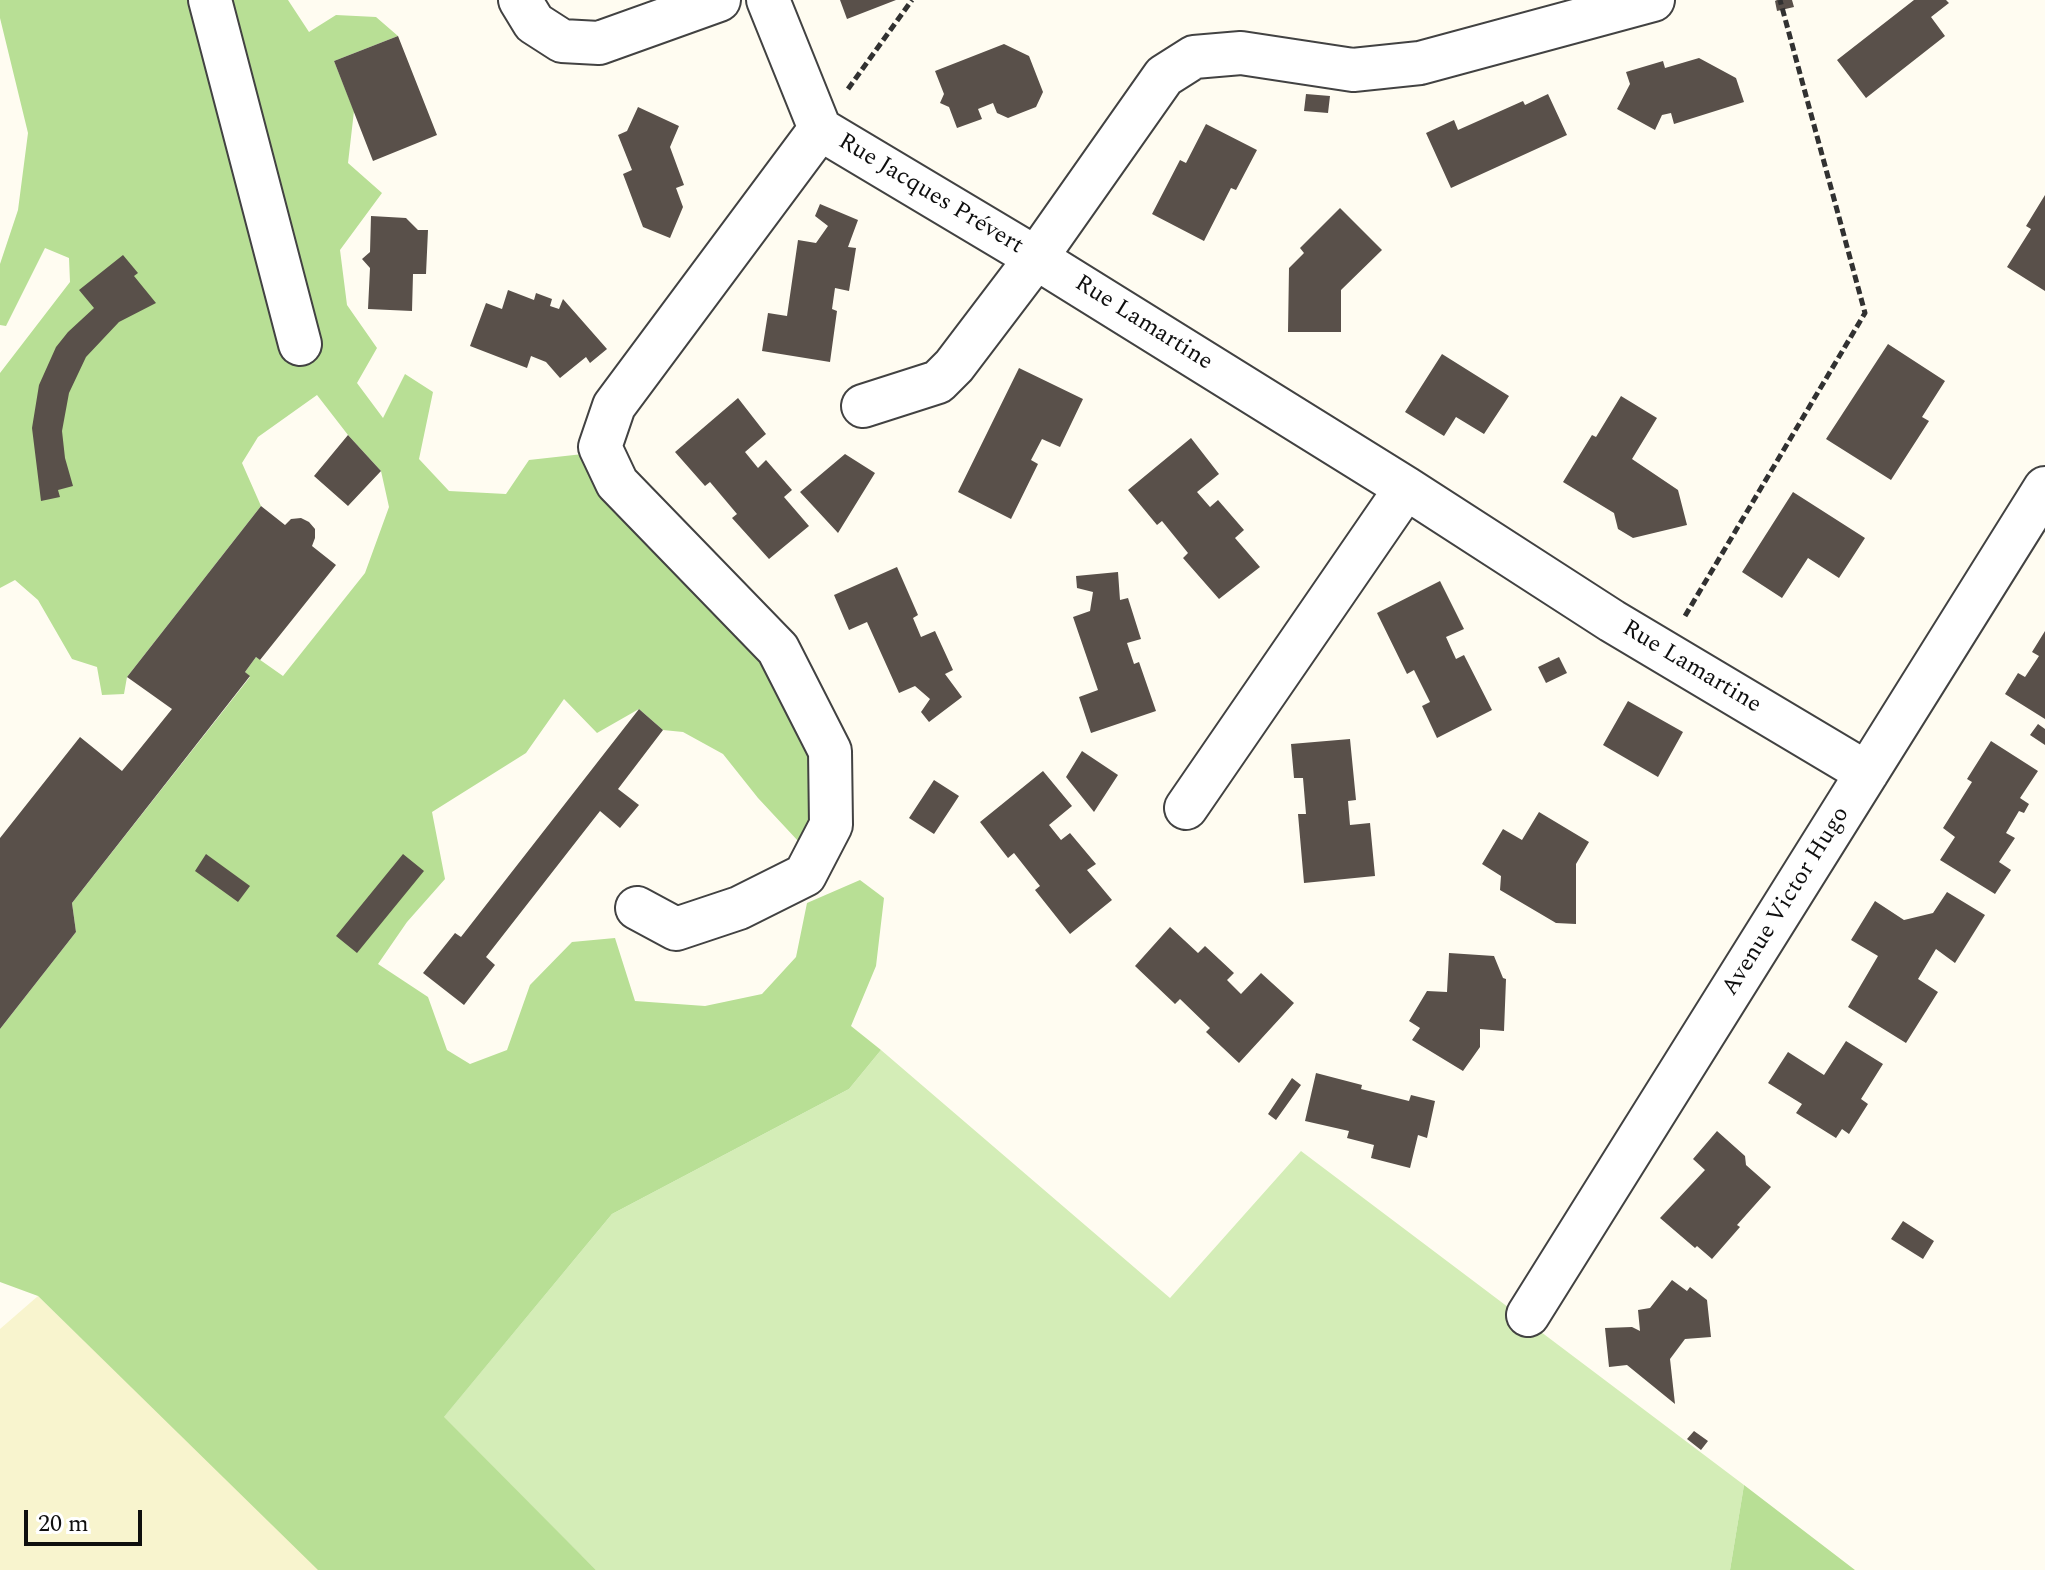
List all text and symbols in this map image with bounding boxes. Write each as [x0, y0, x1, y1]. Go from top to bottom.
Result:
street label: Rue Jacques Prévert [832, 128, 1028, 262]
street label: Rue Lamartine [1069, 270, 1217, 378]
street label: Rue Lamartine [1616, 615, 1766, 721]
street label: Avenue Victor Hugo [1717, 802, 1857, 1002]
scale bar [28, 1494, 146, 1544]
text: 20 m [38, 1506, 89, 1542]

